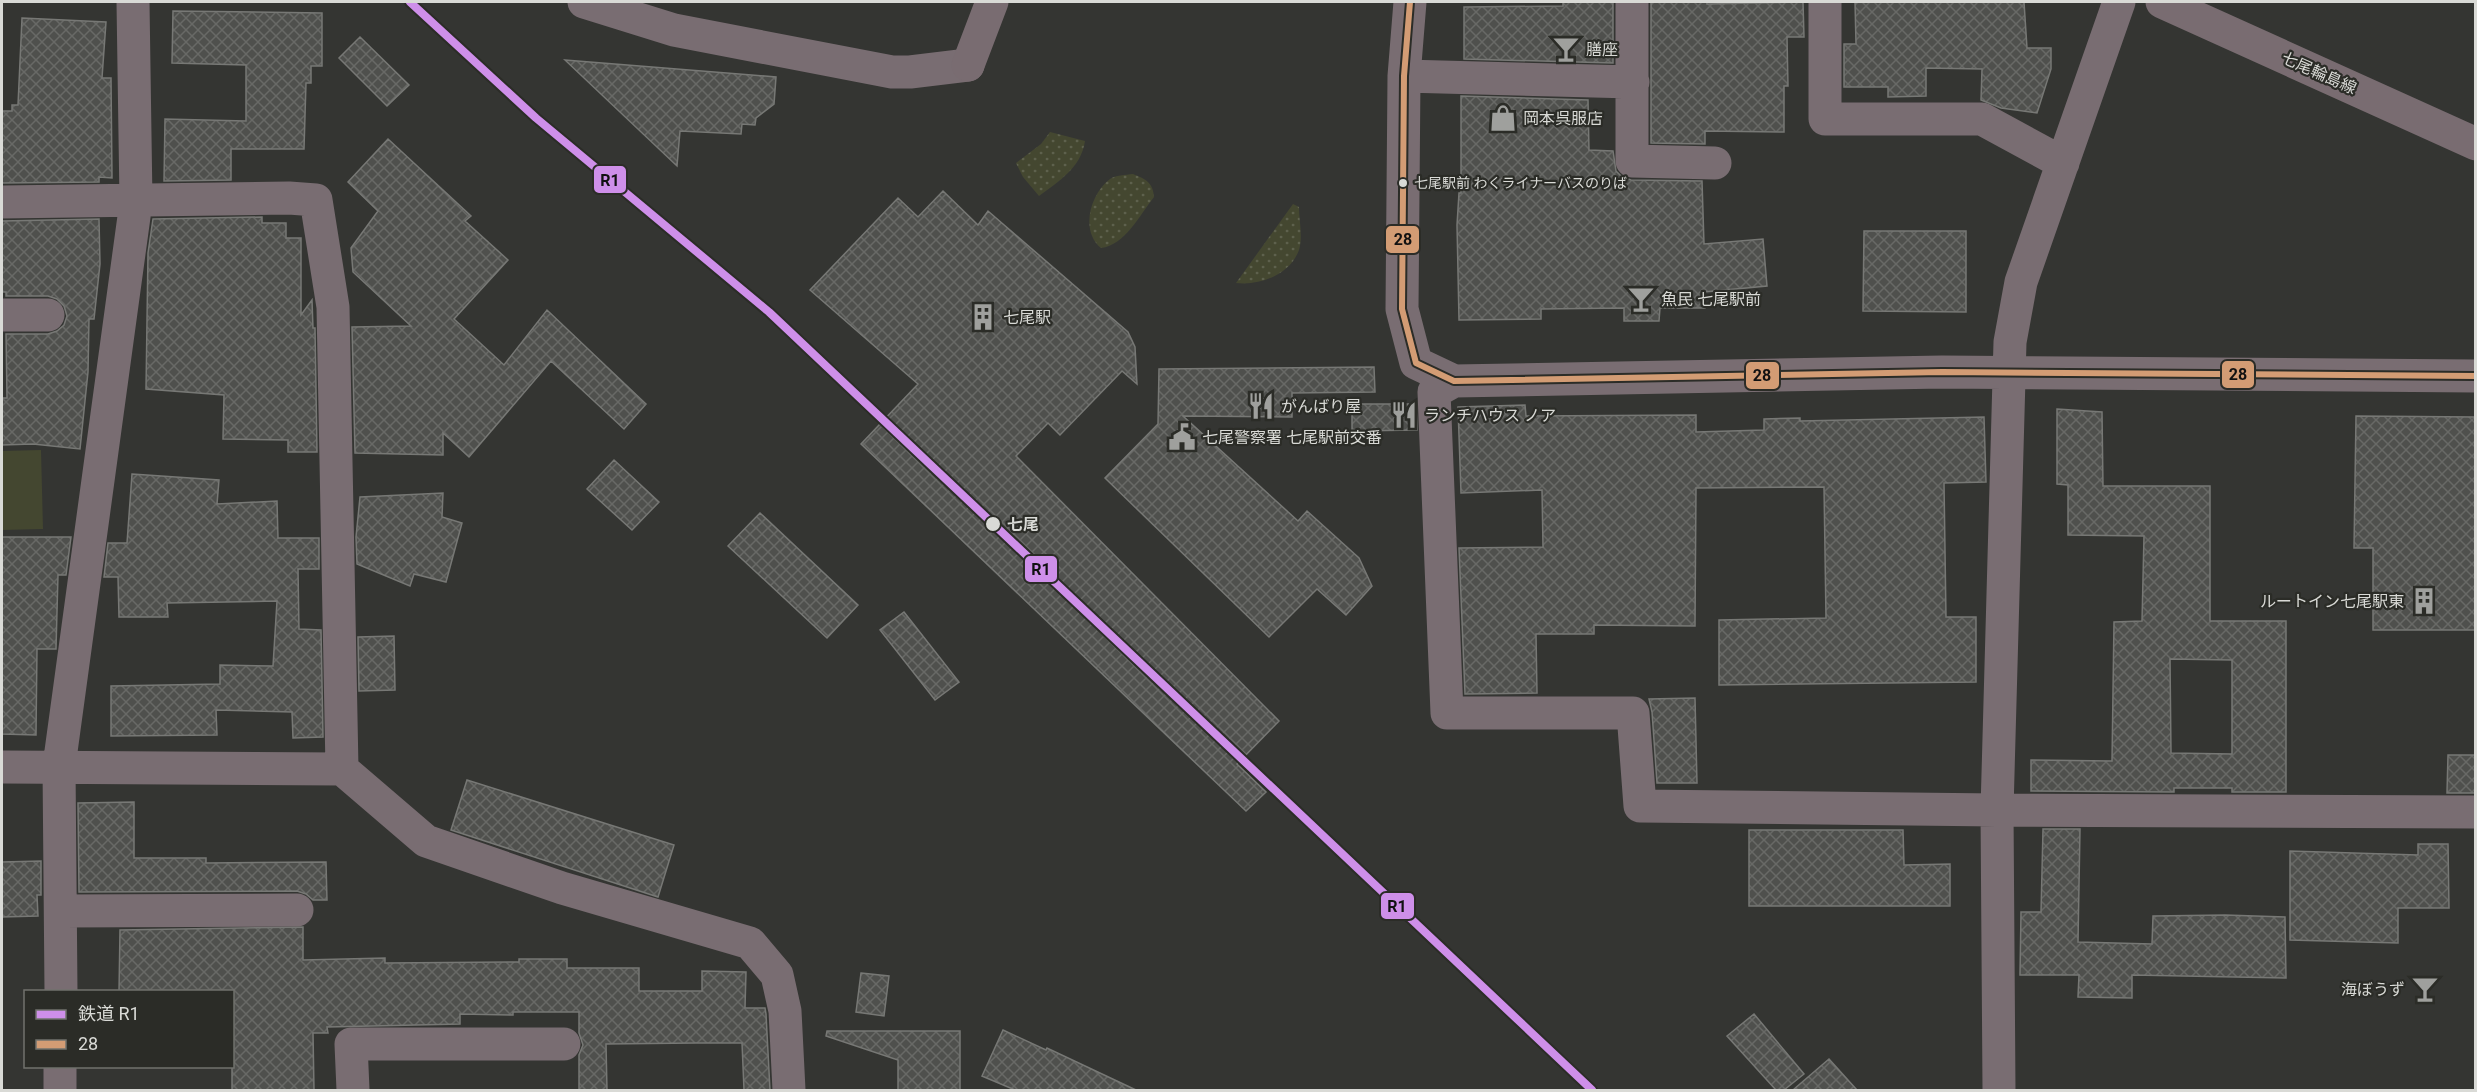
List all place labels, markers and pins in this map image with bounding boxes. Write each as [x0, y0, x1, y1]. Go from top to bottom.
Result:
bar icon: 膳座 [1551, 34, 1581, 64]
place label: 膳座 [1586, 40, 1618, 59]
shop icon: 岡本呉服店 [1488, 103, 1518, 133]
place label: 岡本呉服店 [1523, 109, 1603, 128]
place label: 七尾駅前 わくライナーバスのりば [1414, 175, 1627, 191]
marker: 七尾駅前 わくライナーバスのりば [1397, 177, 1409, 189]
bar icon: 魚民 七尾駅前 [1626, 284, 1656, 314]
place label: 魚民 七尾駅前 [1661, 290, 1761, 309]
building icon: 七尾駅 [968, 302, 998, 332]
place label: 七尾駅 [1003, 308, 1051, 327]
restaurant icon: がんばり屋 [1246, 391, 1276, 421]
place label: がんばり屋 [1281, 397, 1361, 416]
restaurant icon: ランチハウス ノア [1389, 400, 1419, 430]
place label: ランチハウス ノア [1424, 406, 1556, 425]
public building icon: 七尾警察署 七尾駅前交番 [1167, 422, 1197, 452]
place label: 七尾警察署 七尾駅前交番 [1202, 428, 1382, 447]
marker: 七尾 [984, 515, 1002, 533]
place label: 七尾 [1007, 515, 1039, 534]
building icon: ルートイン七尾駅東 [2409, 586, 2439, 616]
place label: ルートイン七尾駅東 [2260, 592, 2404, 611]
bar icon: 海ぼうず [2410, 974, 2440, 1004]
place label: 海ぼうず [2341, 980, 2405, 999]

